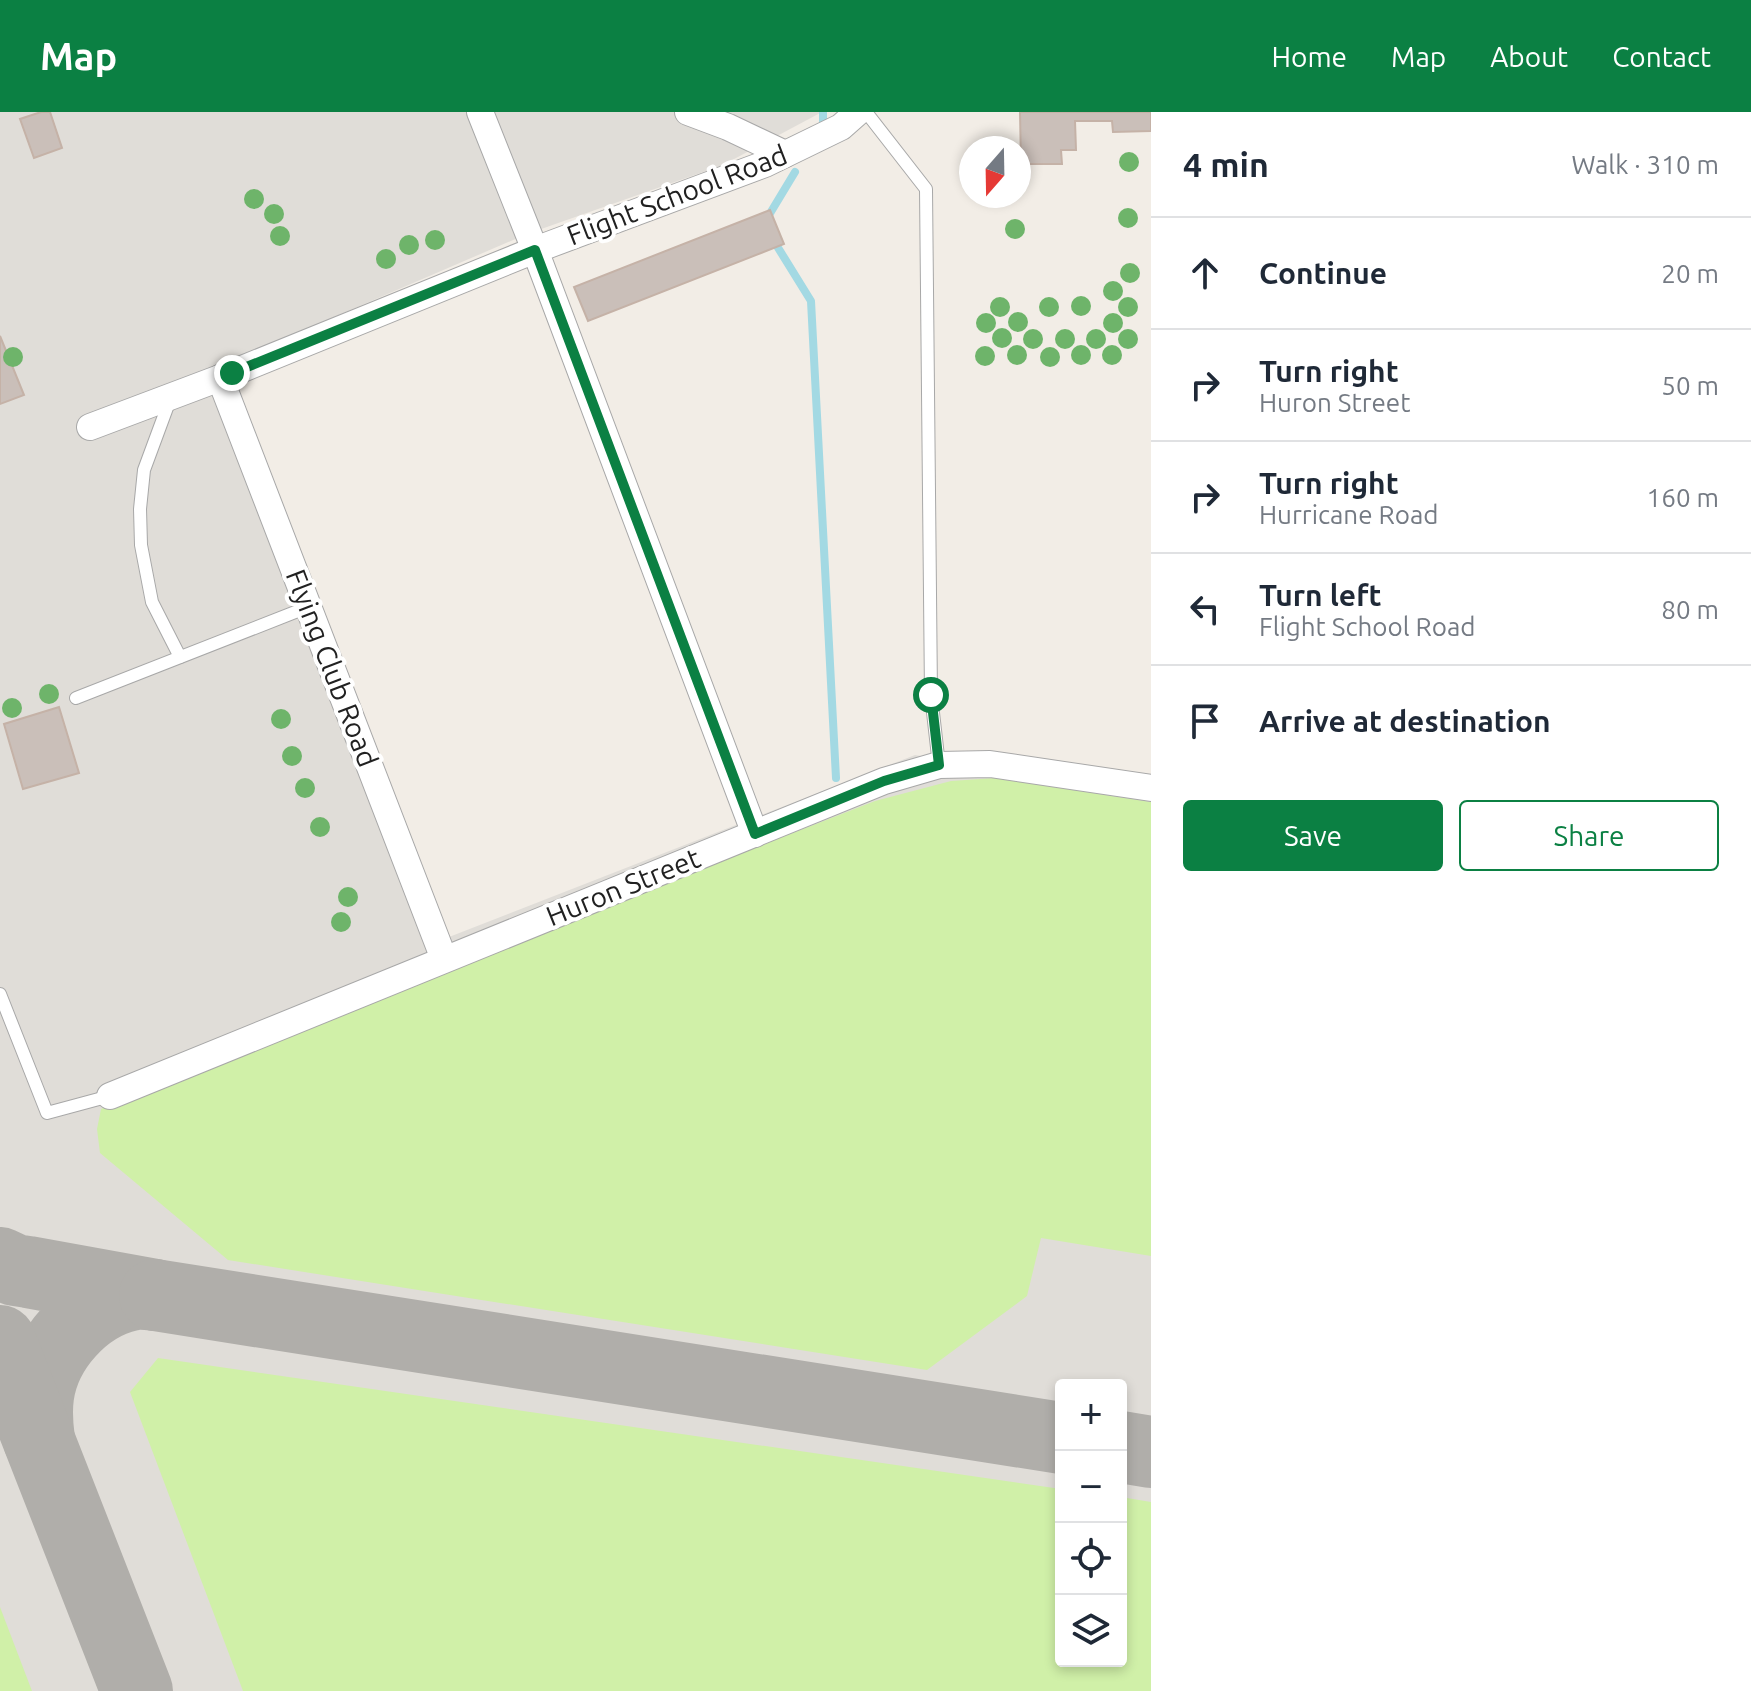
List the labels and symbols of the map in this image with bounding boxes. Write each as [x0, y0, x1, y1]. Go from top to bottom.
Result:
north arrow [959, 136, 1031, 208]
street label: Flight School Road [562, 138, 791, 251]
route end [214, 355, 250, 391]
street label: Flying Club Road [281, 565, 384, 771]
route start [913, 677, 949, 713]
street label: Huron Street [541, 842, 704, 931]

